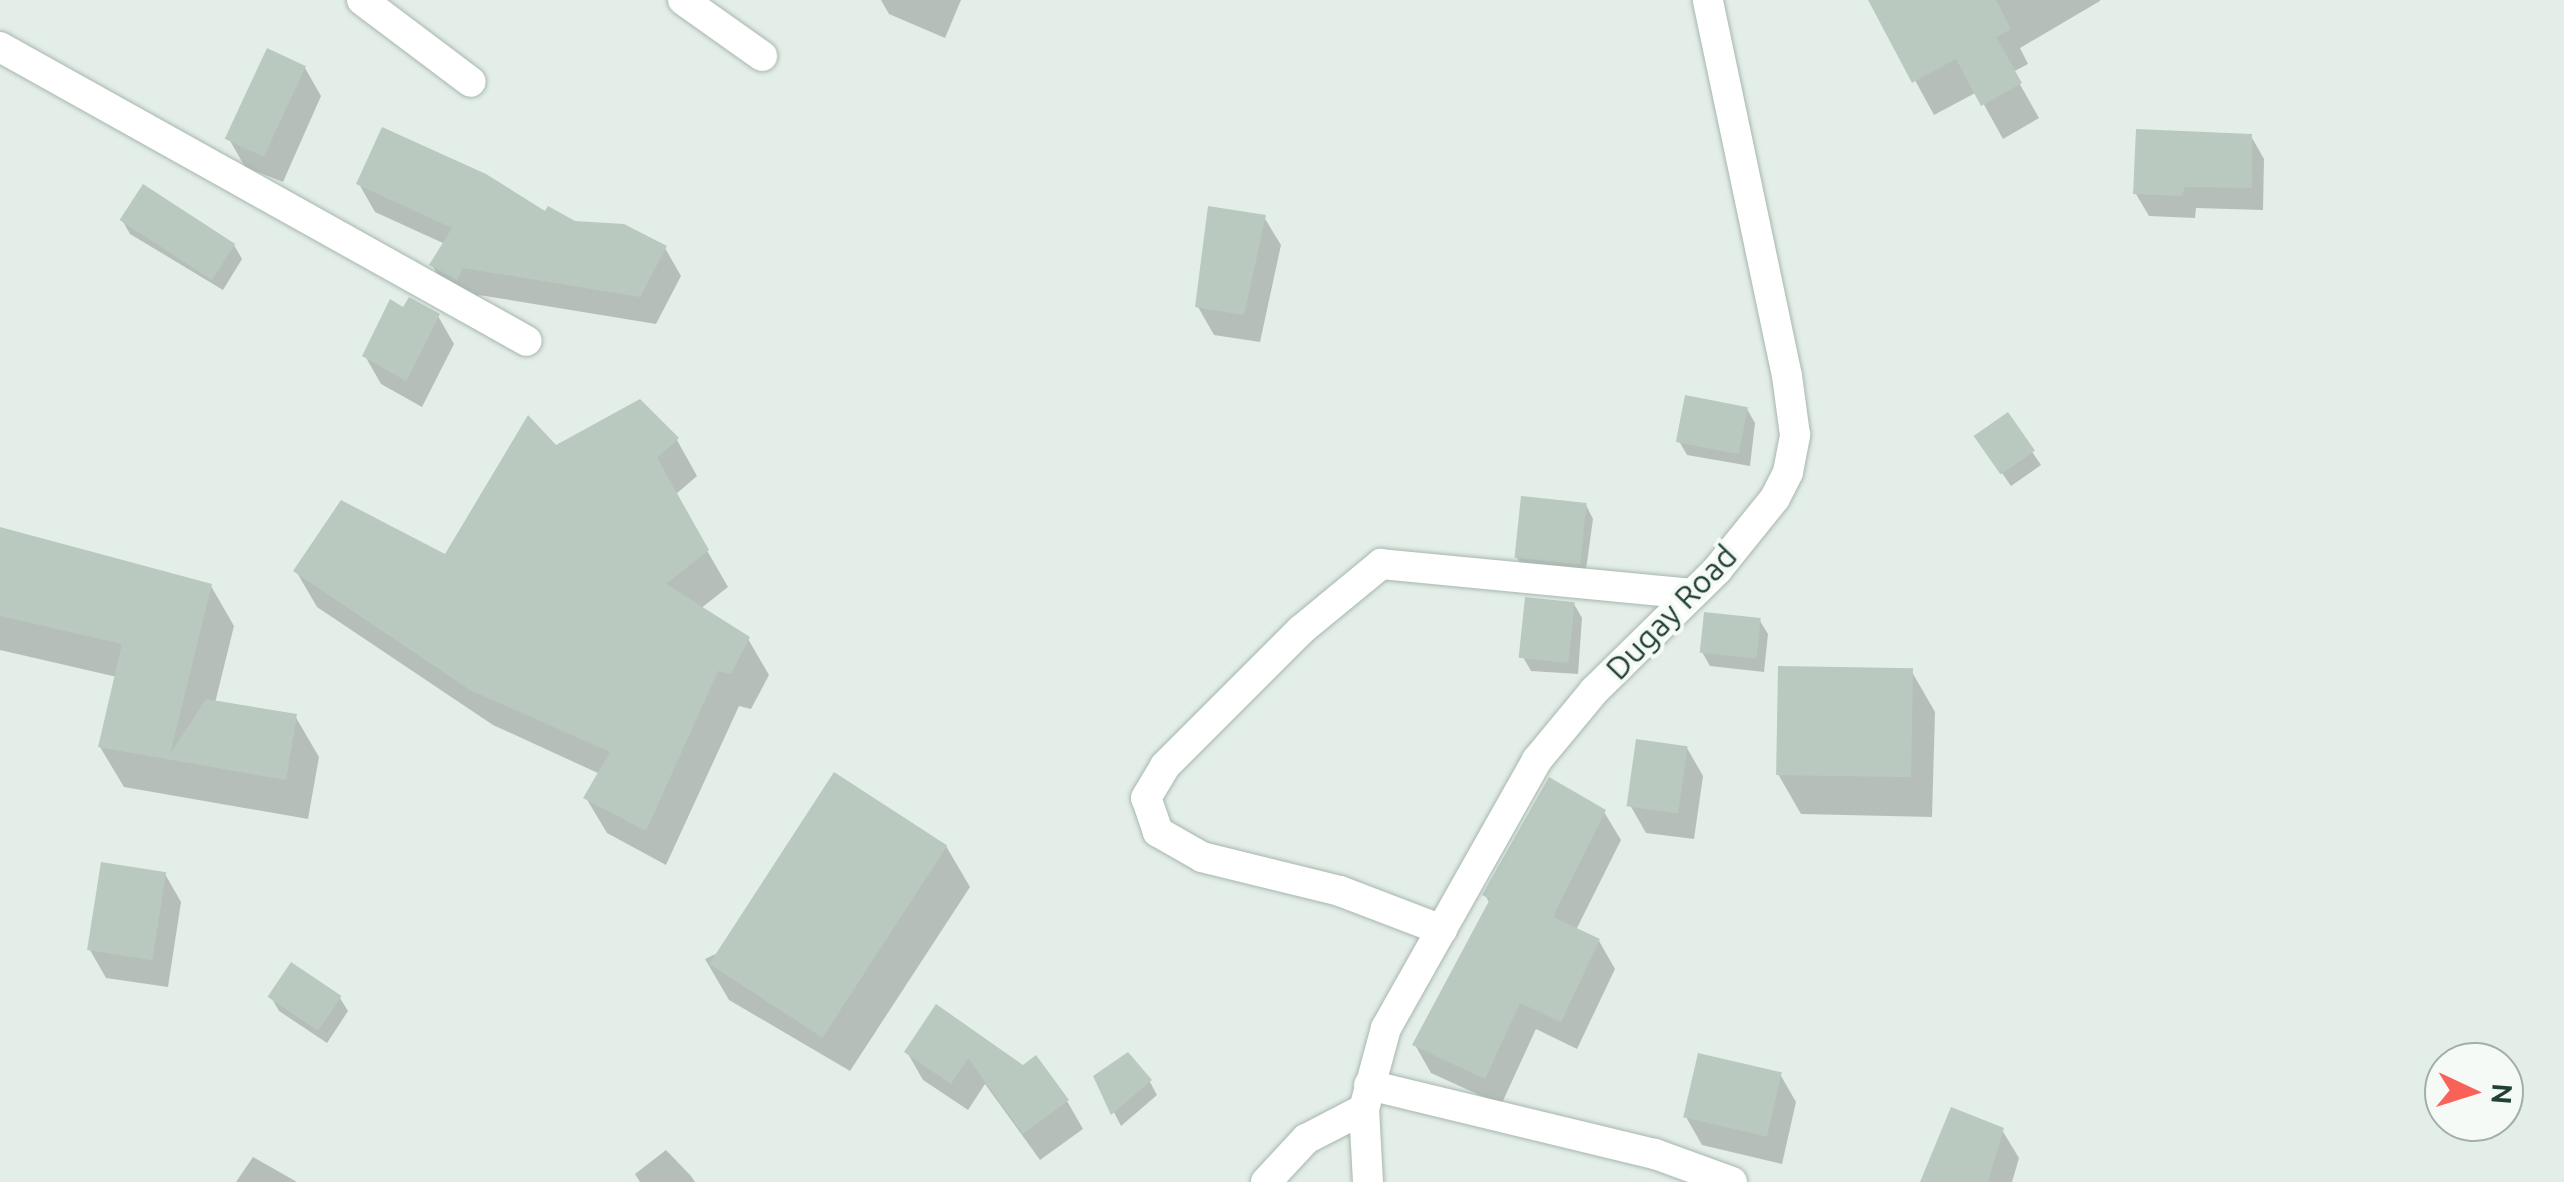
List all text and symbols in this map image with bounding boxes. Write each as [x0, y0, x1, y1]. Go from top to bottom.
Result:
street label: Dugay Road [1597, 537, 1745, 687]
north arrow [2424, 1042, 2524, 1142]
text: N [2486, 1082, 2519, 1105]

